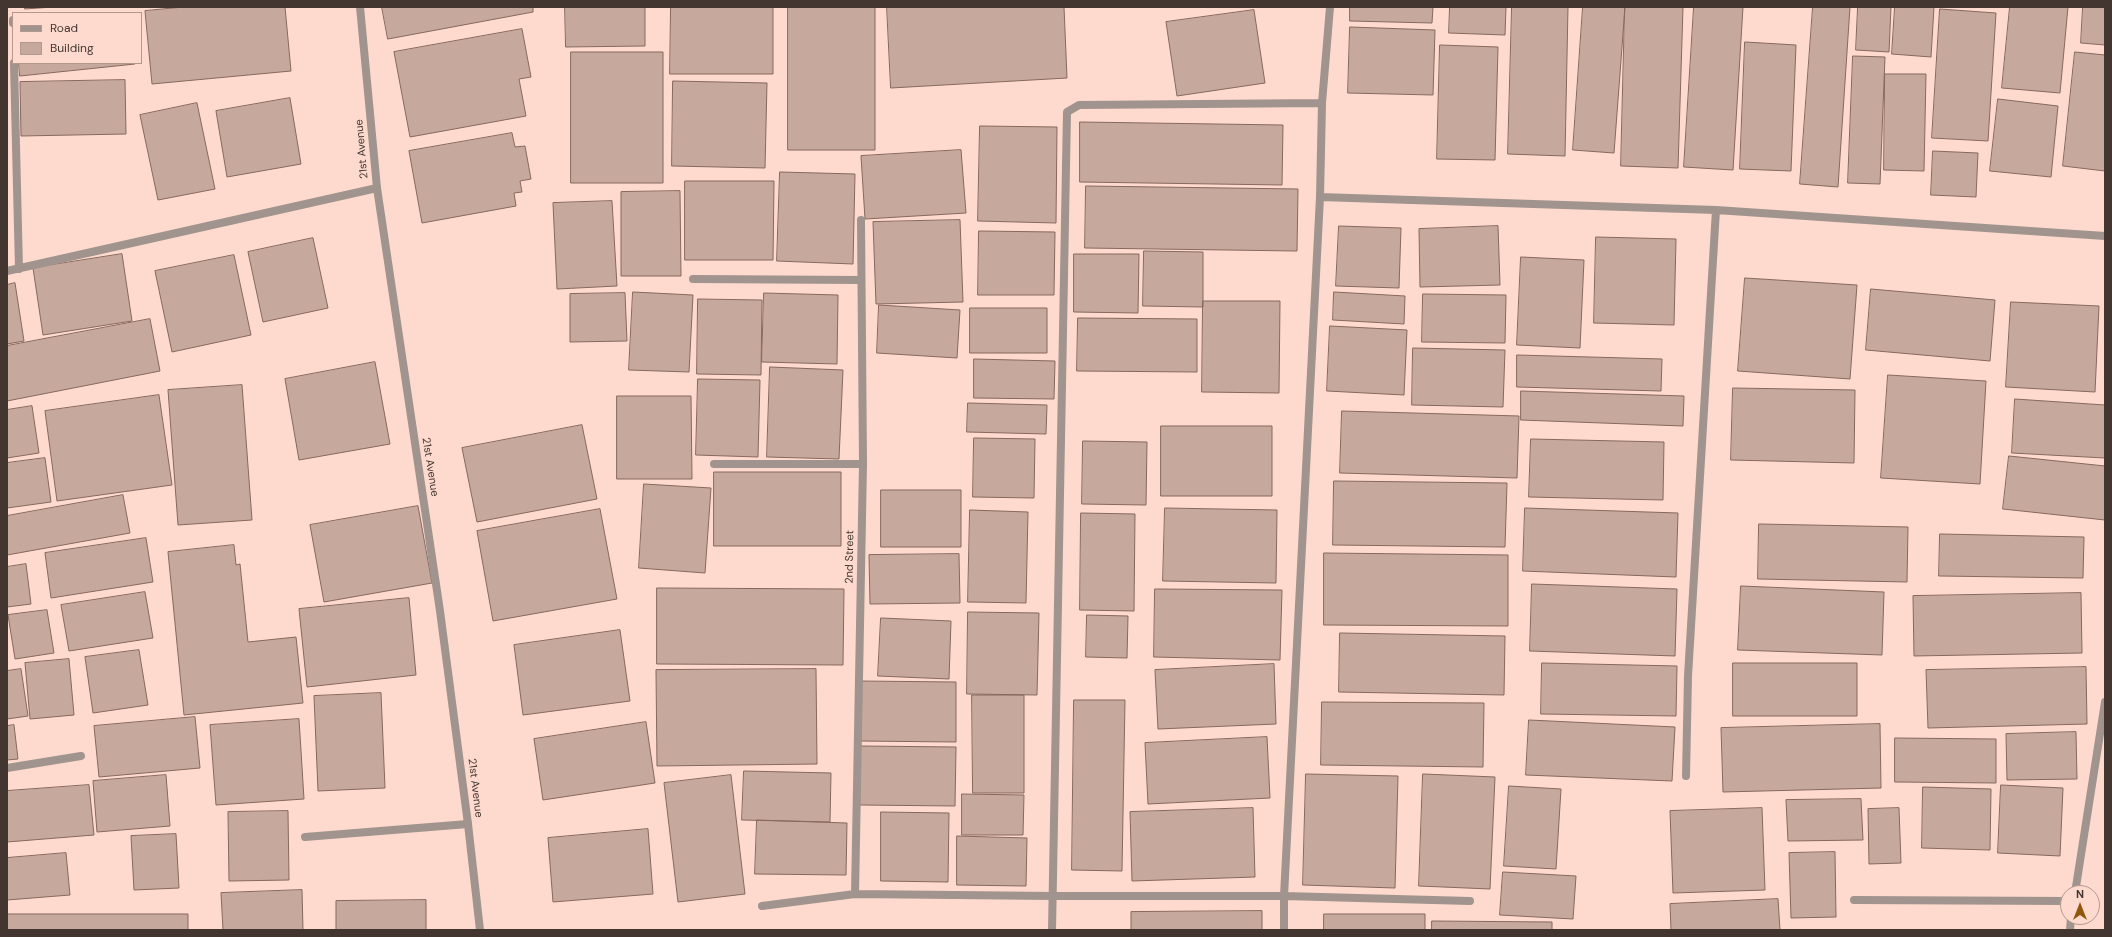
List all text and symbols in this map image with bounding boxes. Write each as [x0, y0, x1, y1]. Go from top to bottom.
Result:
legend [12, 12, 142, 64]
text: Road [50, 20, 78, 36]
text: Building [50, 40, 94, 56]
street label: 21st Avenue [353, 119, 371, 179]
street label: 21st Avenue [419, 437, 441, 497]
street label: 2nd Street [843, 530, 857, 584]
street label: 21st Avenue [465, 758, 485, 818]
north arrow [2060, 885, 2100, 925]
text: N [2076, 887, 2084, 901]

